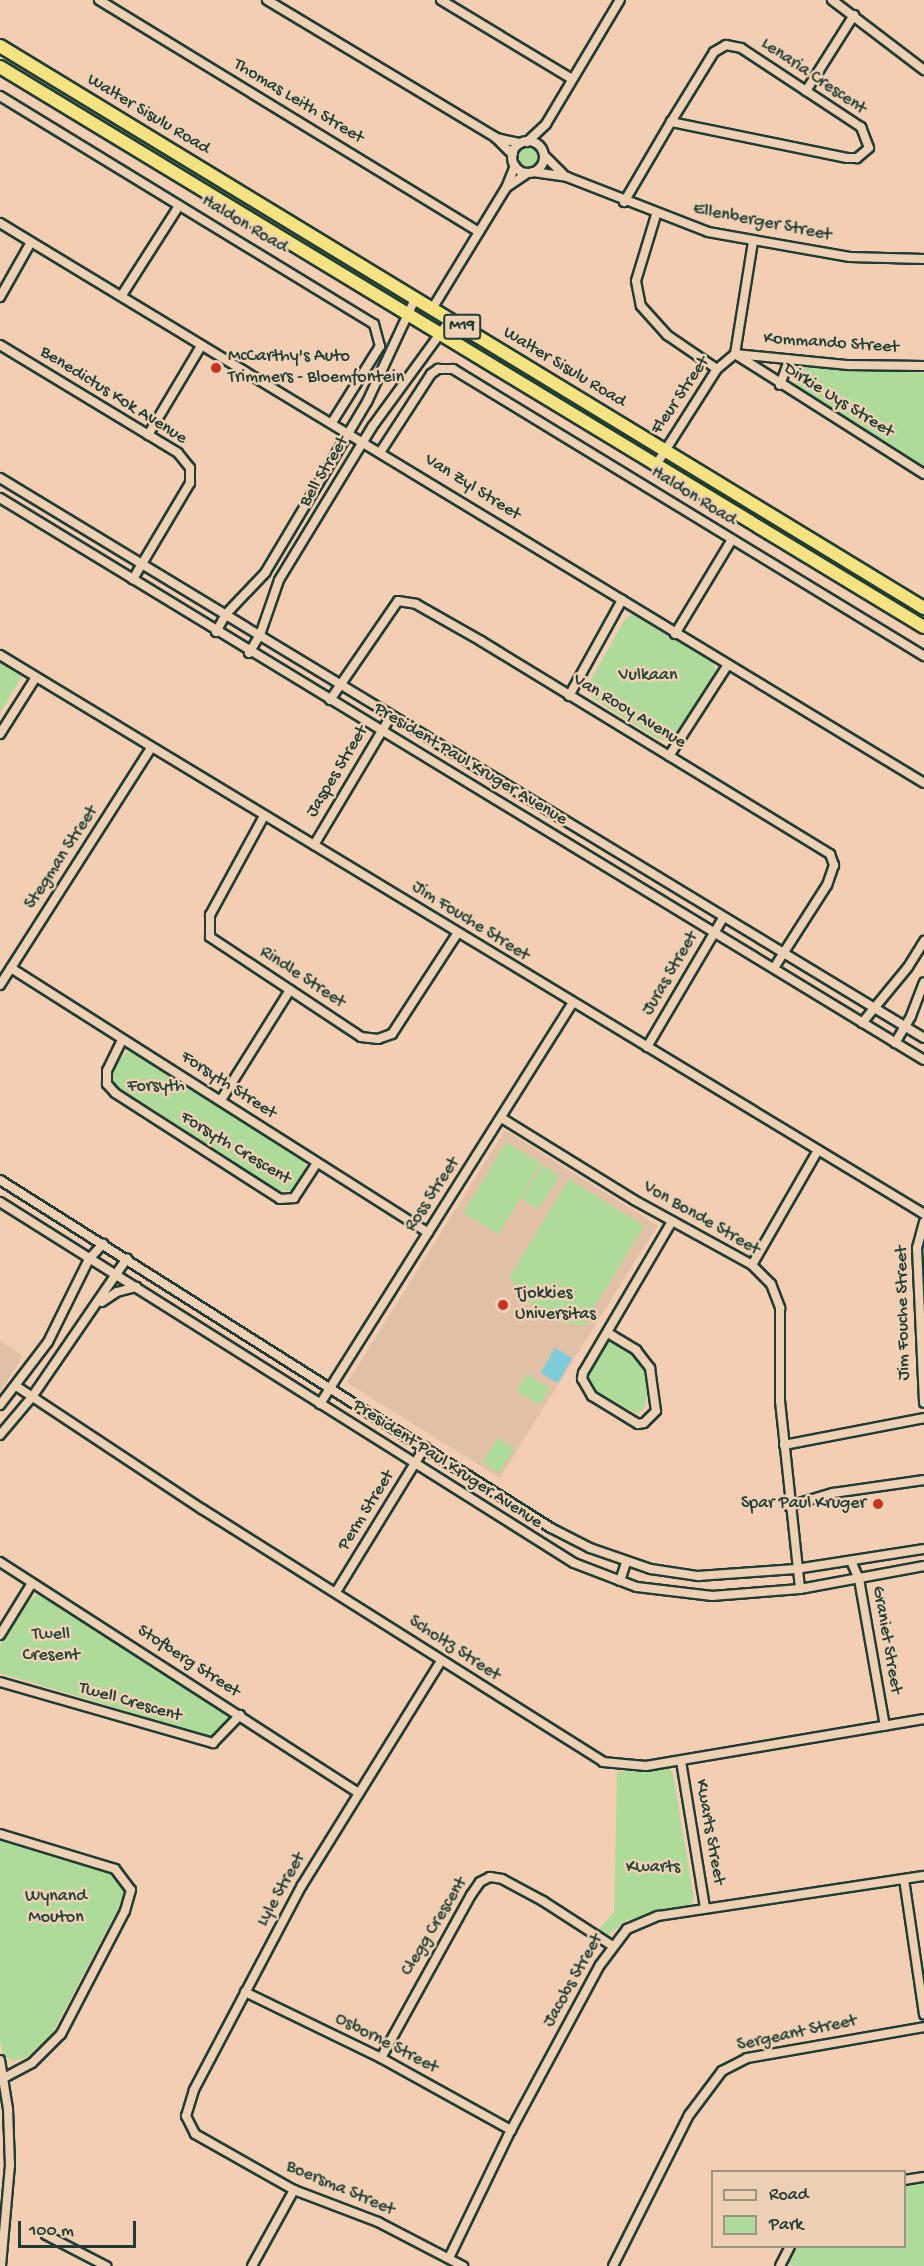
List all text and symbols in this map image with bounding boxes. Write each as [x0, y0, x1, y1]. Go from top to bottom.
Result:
street label: Lenaria Crescent [756, 34, 870, 120]
street label: Thomas Leith Street [229, 54, 367, 150]
street label: Walter Sisulu Road [83, 70, 213, 160]
street label: Haldon Road [197, 191, 291, 259]
street label: Ellenberger Street [691, 199, 833, 247]
road number: M19 [442, 314, 482, 340]
street label: Walter Sisulu Road [499, 323, 629, 413]
street label: Kommando Street [763, 328, 899, 360]
street label: Benedictus Kok Avenue [36, 342, 190, 450]
place label: McCarthy's Auto Trimmers - Bloemfontein [228, 347, 404, 389]
street label: Fleur Street [647, 353, 715, 439]
street label: Dirkie Uys Street [779, 359, 897, 443]
marker: McCarthy's Auto Trimmers - Bloemfontein [209, 361, 223, 375]
street label: Bell Street [295, 433, 355, 511]
street label: Van Zyl Street [420, 450, 524, 526]
street label: Haldon Road [646, 462, 740, 532]
park label: Vulkaan [619, 665, 677, 687]
street label: Van Rooy Avenue [568, 670, 690, 754]
street label: President Paul Kruger Avenue [369, 699, 571, 831]
street label: Jaspes Street [302, 722, 374, 822]
street label: Stegman Street [21, 802, 103, 914]
street label: Jim Fouche Street [407, 877, 533, 967]
street label: Juras Street [638, 928, 704, 1020]
street label: Rindle Street [255, 942, 349, 1014]
street label: Forsyth Street [176, 1047, 280, 1125]
park label: Forsyth [127, 1076, 185, 1098]
street label: Forsyth Crescent [176, 1108, 294, 1190]
street label: Ross Street [401, 1154, 465, 1236]
street label: Von Bonde Street [639, 1177, 763, 1261]
street label: Jim Fouche Street [892, 1245, 916, 1381]
place label: Tjokkies Universitas [515, 1284, 596, 1326]
marker: Tjokkies Universitas [496, 1298, 510, 1312]
street label: President Paul Kruger Avenue [348, 1396, 546, 1534]
street label: Perm Street [334, 1467, 400, 1555]
place label: Spar Paul Kruger [741, 1493, 866, 1515]
marker: Spar Paul Kruger [871, 1497, 885, 1511]
street label: Graniet Street [866, 1584, 906, 1696]
street label: Scholtz Street [404, 1611, 504, 1687]
street label: Stofberg Street [133, 1621, 243, 1703]
park label: Twell Cresent [22, 1625, 80, 1668]
street label: Twell Crescent [76, 1678, 184, 1728]
street label: Kwarts Street [689, 1778, 729, 1886]
street label: Lyle Street [253, 1849, 311, 1931]
park label: Kwarts [626, 1857, 680, 1879]
street label: Clegg Crescent [397, 1874, 473, 1980]
park label: Wynand Mouton [25, 1887, 87, 1930]
street label: Jacobs Street [539, 1931, 609, 2031]
street label: Osborne Street [331, 2009, 441, 2079]
street label: Sergeant Street [735, 2011, 859, 2057]
street label: Boersma Street [282, 2156, 398, 2222]
legend [711, 2170, 906, 2248]
text: Road [769, 2185, 808, 2206]
scale bar [21, 2209, 140, 2247]
text: Park [769, 2215, 803, 2236]
text: 100 m [29, 2221, 74, 2242]

